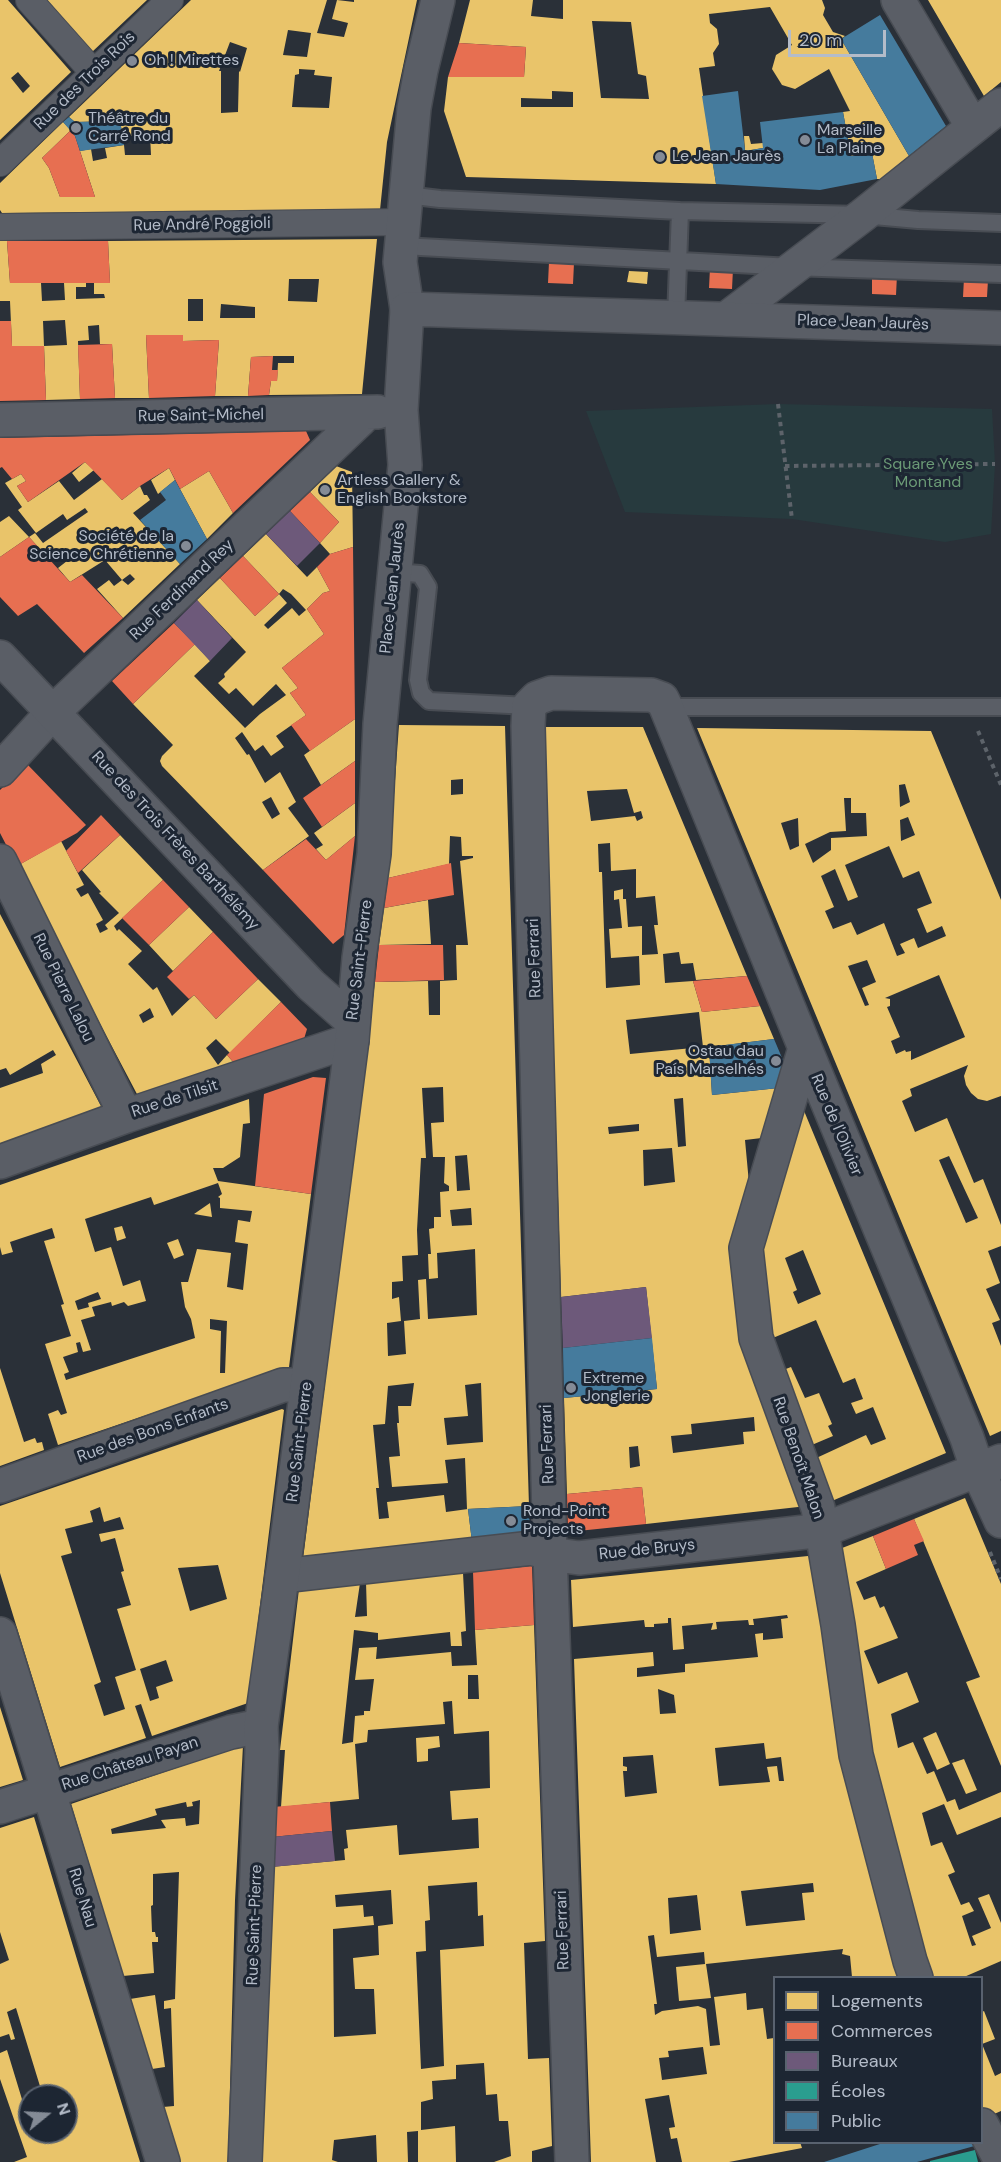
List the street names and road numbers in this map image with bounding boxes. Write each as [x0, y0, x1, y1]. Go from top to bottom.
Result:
street label: Rue des Trois Rois [30, 28, 140, 134]
street label: Rue André Poggioli [133, 214, 271, 236]
street label: Place Jean Jaurès [797, 311, 929, 335]
street label: Rue Saint-Michel [138, 405, 264, 427]
street label: Place Jean Jaurès [377, 521, 409, 655]
street label: Rue Ferdinand Rey [126, 536, 238, 644]
street label: Rue des Trois Frères Barthélémy [87, 748, 263, 934]
street label: Rue Saint-Pierre [343, 899, 377, 1021]
street label: Rue Ferrari [524, 918, 546, 998]
street label: Rue Pierre Lalou [28, 931, 98, 1045]
street label: Rue de l'Olivier [806, 1071, 866, 1179]
street label: Rue de Tilsit [129, 1076, 221, 1122]
street label: Rue Saint-Pierre [283, 1381, 317, 1503]
street label: Rue Benoît Malon [768, 1394, 828, 1522]
street label: Rue des Bons Enfants [75, 1395, 231, 1467]
street label: Rue Ferrari [537, 1404, 559, 1484]
street label: Rue de Bruys [598, 1535, 696, 1565]
street label: Rue Château Payan [59, 1733, 201, 1795]
street label: Rue Saint-Pierre [243, 1864, 267, 1986]
street label: Rue Nau [64, 1866, 100, 1930]
street label: Rue Ferrari [552, 1890, 574, 1970]

